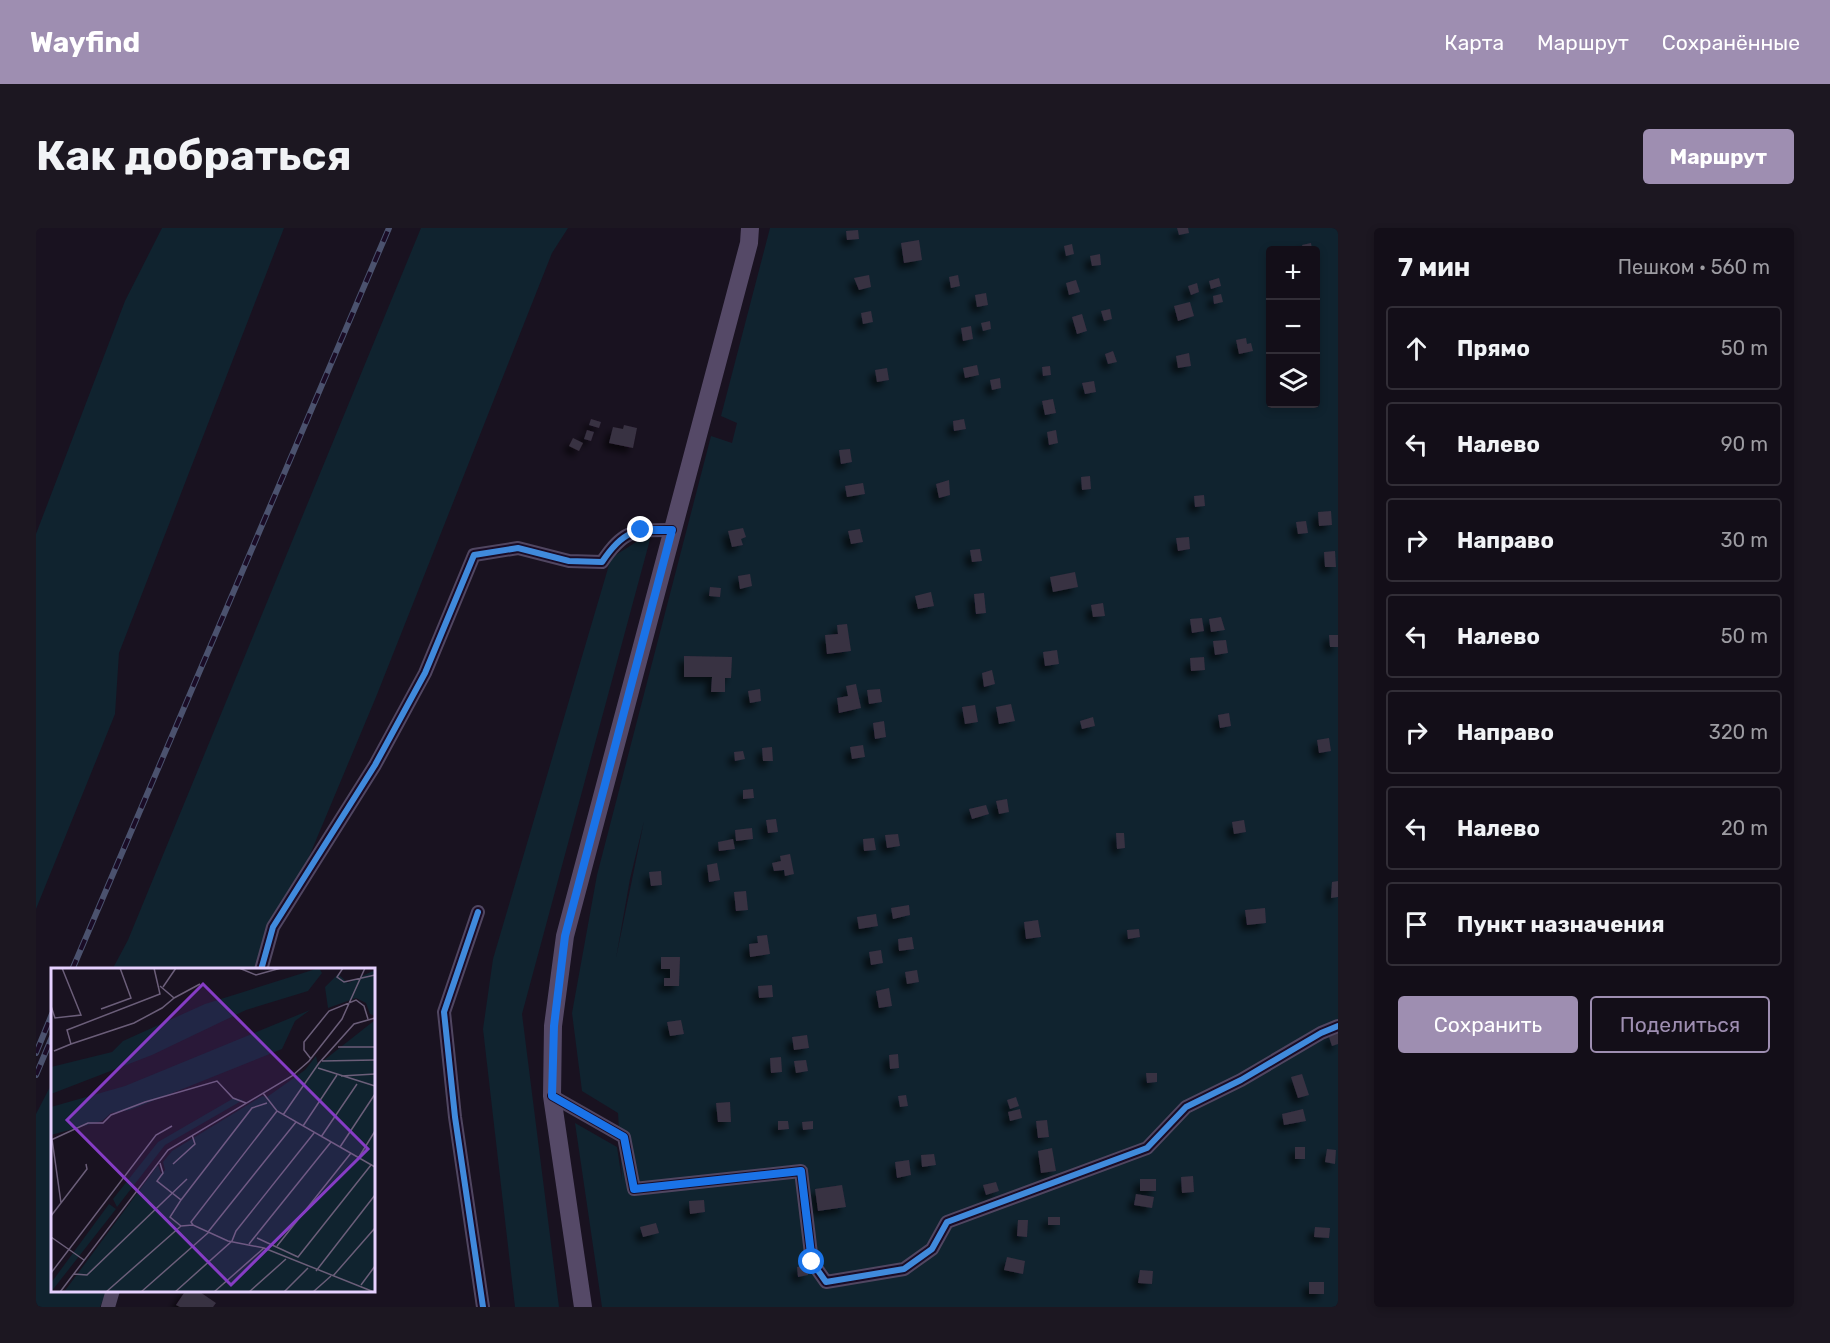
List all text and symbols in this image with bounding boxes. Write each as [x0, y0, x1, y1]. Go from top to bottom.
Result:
text: Wayfind [30, 26, 140, 59]
text: Карта [1444, 30, 1504, 55]
text: Маршрут [1537, 30, 1629, 55]
text: Сохранённые [1662, 30, 1800, 55]
button: Маршрут [1643, 129, 1794, 184]
text: Как добраться [36, 131, 352, 181]
map controls [1266, 246, 1320, 408]
button: + [1266, 246, 1320, 300]
text: 7 мин [1398, 252, 1470, 283]
text: Пешком · 560 m [1618, 255, 1770, 279]
button: − [1266, 300, 1320, 354]
icon: ahead [1400, 332, 1433, 365]
text: Прямо [1457, 335, 1530, 362]
text: 50 m [1721, 336, 1768, 360]
button: layers [1266, 354, 1320, 408]
icon: left [1400, 428, 1433, 461]
text: Налево [1457, 431, 1540, 458]
text: 90 m [1721, 432, 1768, 456]
route end [627, 516, 653, 542]
icon: right [1400, 524, 1433, 557]
text: Направо [1457, 527, 1554, 554]
text: 30 m [1721, 528, 1768, 552]
icon: left [1400, 620, 1433, 653]
text: Налево [1457, 623, 1540, 650]
text: 50 m [1721, 624, 1768, 648]
icon: right [1400, 716, 1433, 749]
text: Направо [1457, 719, 1554, 746]
text: 320 m [1709, 720, 1768, 744]
icon: left [1400, 812, 1433, 845]
text: Налево [1457, 815, 1540, 842]
text: 20 m [1721, 816, 1768, 840]
icon: arrive [1400, 908, 1433, 941]
text: Пункт назначения [1457, 911, 1665, 938]
inset map [51, 968, 375, 1292]
button: Сохранить [1398, 996, 1578, 1053]
button: Поделиться [1590, 996, 1770, 1053]
route start [798, 1248, 824, 1274]

